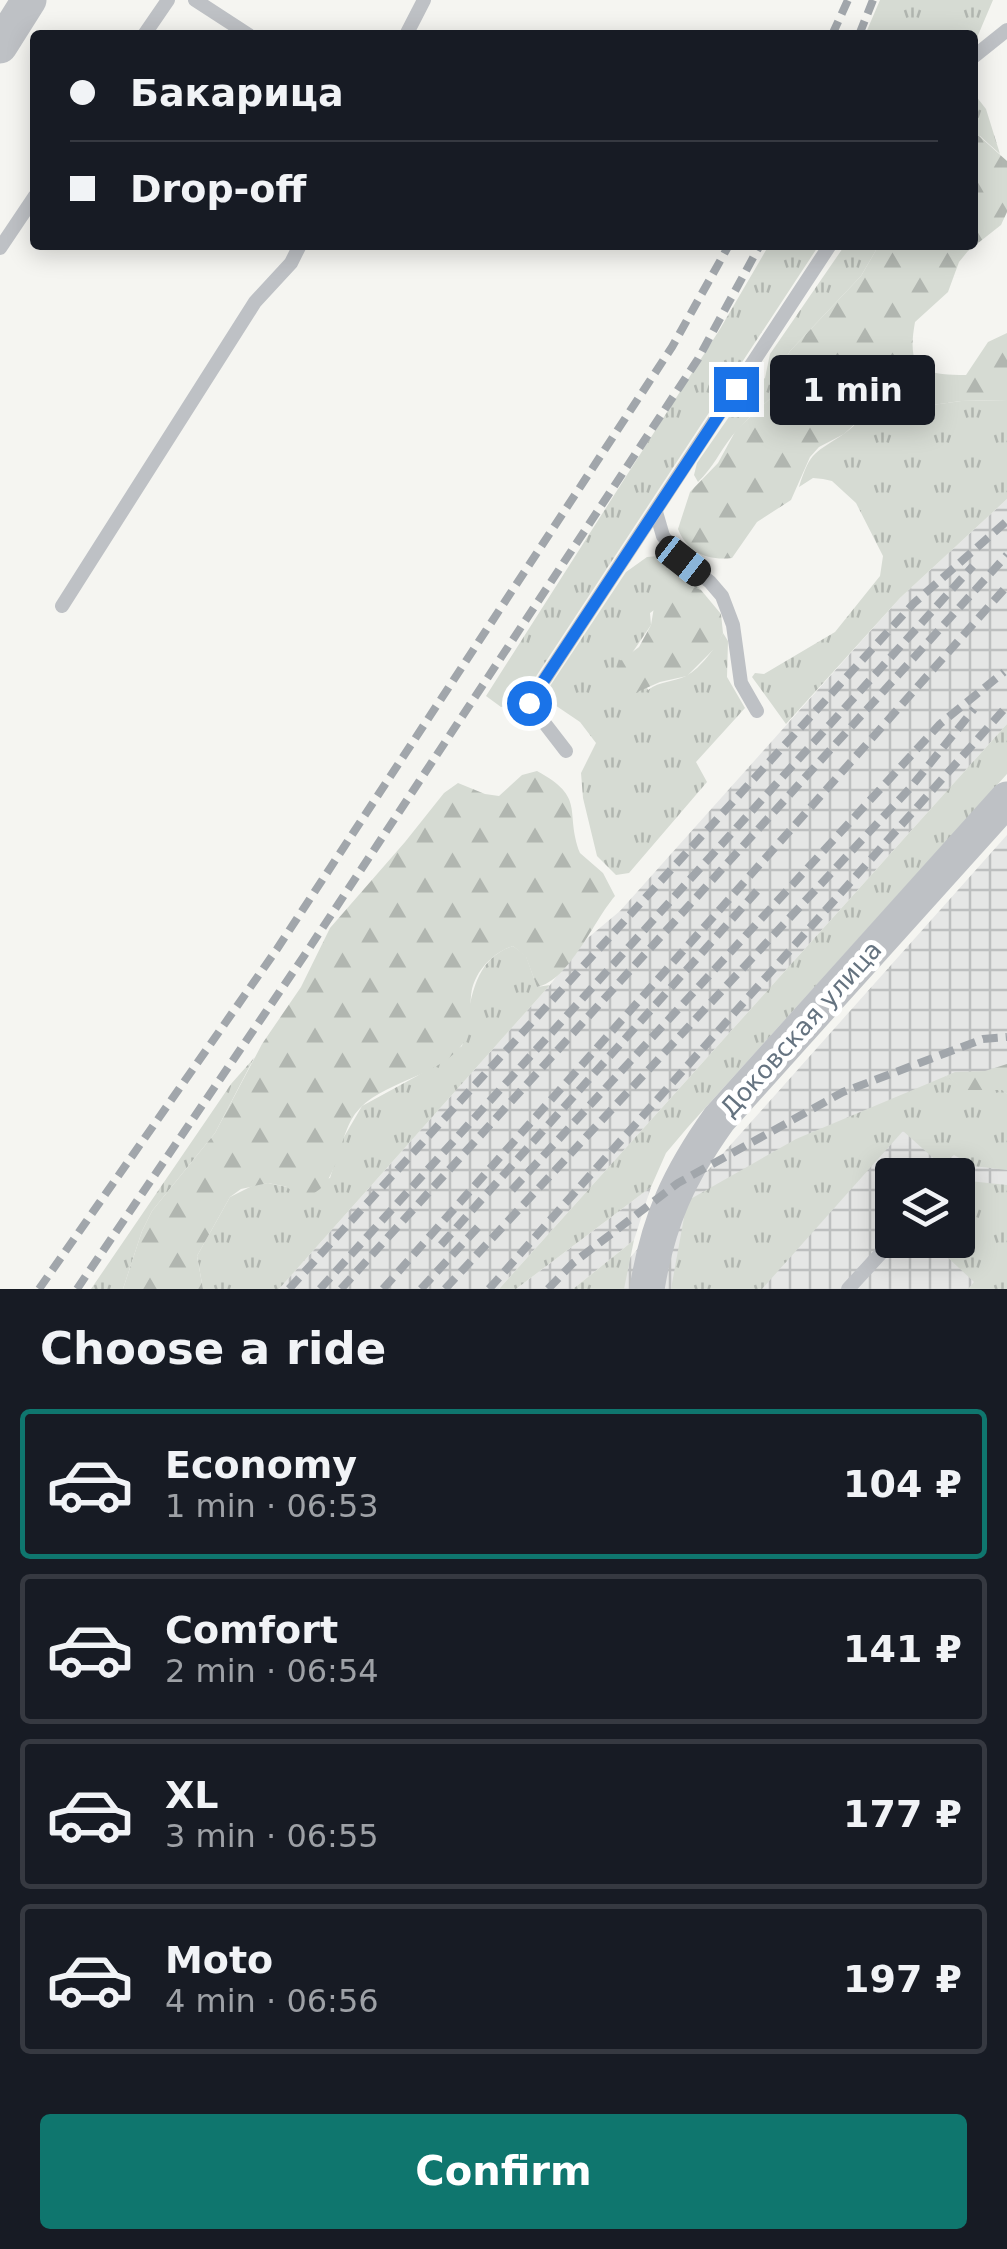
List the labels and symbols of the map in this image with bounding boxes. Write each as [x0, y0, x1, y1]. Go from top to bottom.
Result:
callout: 1 min [771, 354, 936, 424]
route end [714, 367, 759, 412]
car [650, 531, 716, 591]
route start [507, 681, 552, 726]
street label: Доковская улица [714, 935, 888, 1123]

